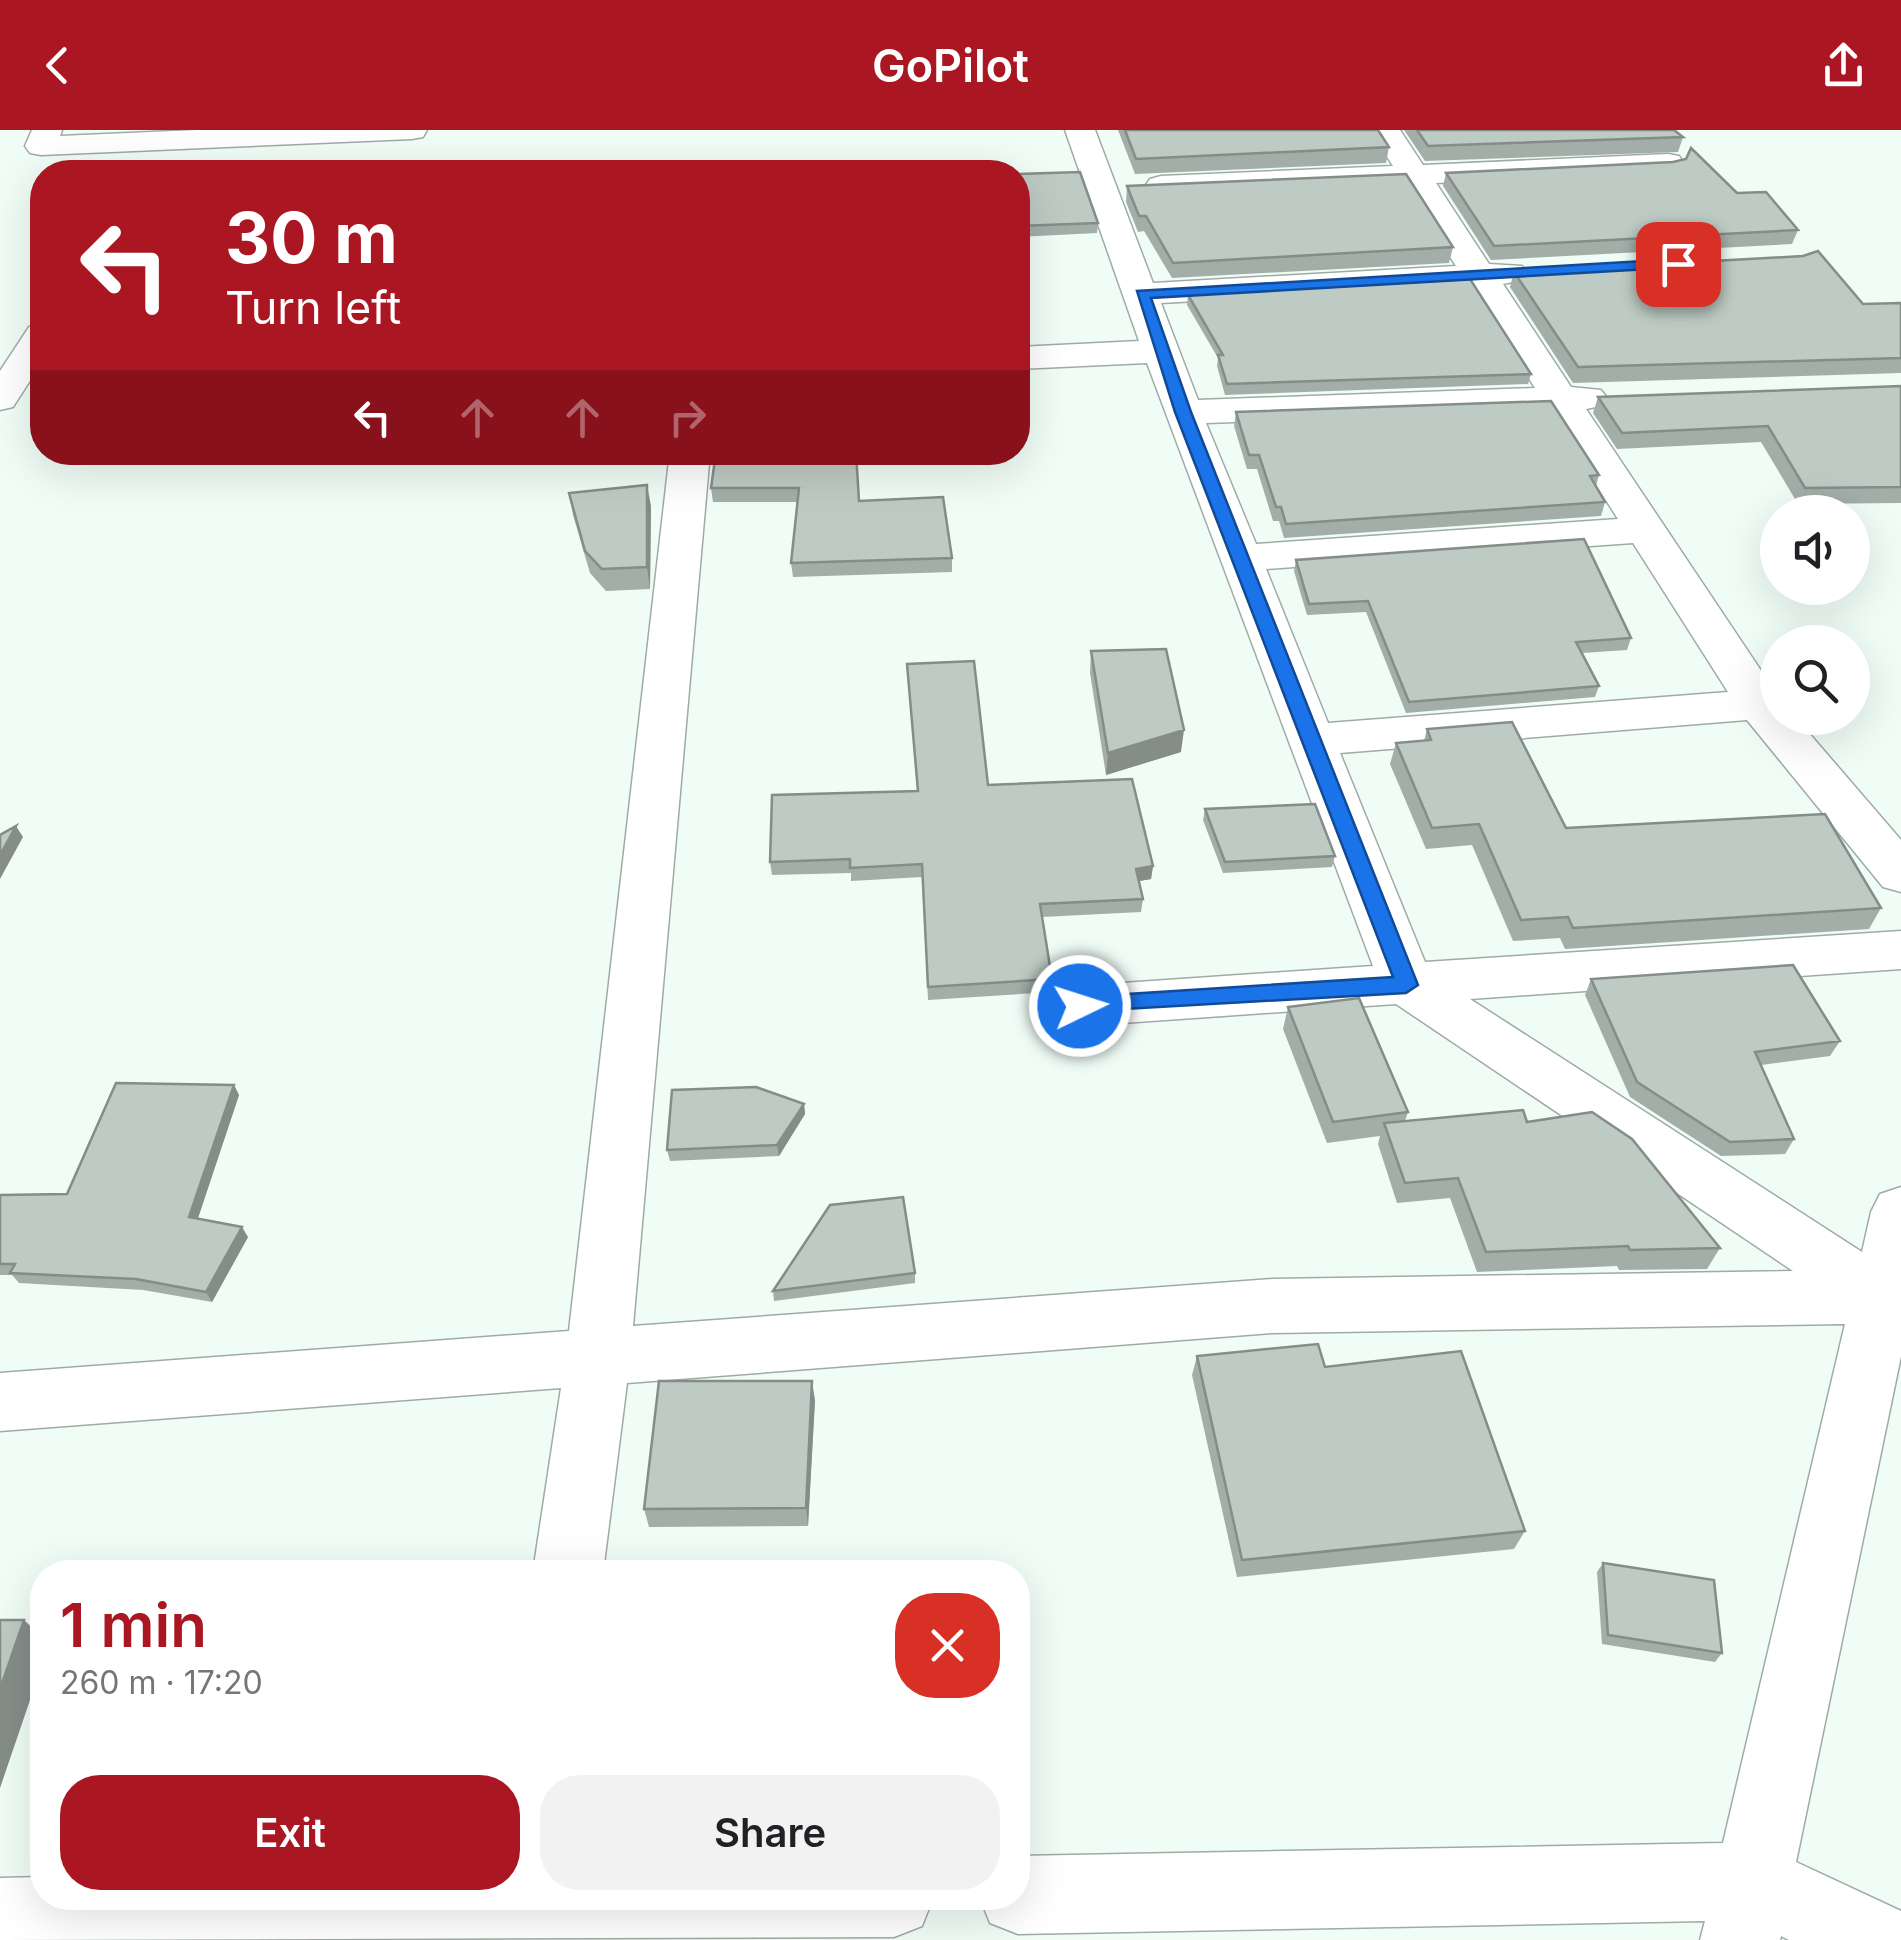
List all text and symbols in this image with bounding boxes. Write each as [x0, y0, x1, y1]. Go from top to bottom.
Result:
icon: back [30, 38, 85, 93]
text: GoPilot [872, 38, 1029, 93]
icon: share [1816, 38, 1871, 93]
text: 30 m [225, 195, 398, 280]
icon: left [60, 200, 190, 330]
pin [1636, 222, 1721, 307]
icon: arrive [1651, 237, 1706, 292]
text: Turn left [225, 280, 401, 335]
icon: left [345, 390, 400, 445]
icon: ahead [450, 390, 505, 445]
icon: ahead [555, 390, 610, 445]
icon: right [660, 390, 715, 445]
map controls [1760, 495, 1870, 735]
button: sound [1760, 495, 1870, 605]
button: search [1760, 625, 1870, 735]
position arrow [1028, 954, 1132, 1058]
text: 1 min [60, 1589, 207, 1661]
button: close [895, 1593, 1000, 1698]
text: 260 m · 17:20 [60, 1663, 263, 1702]
button: Exit [60, 1775, 520, 1890]
button: Share [540, 1775, 1000, 1890]

